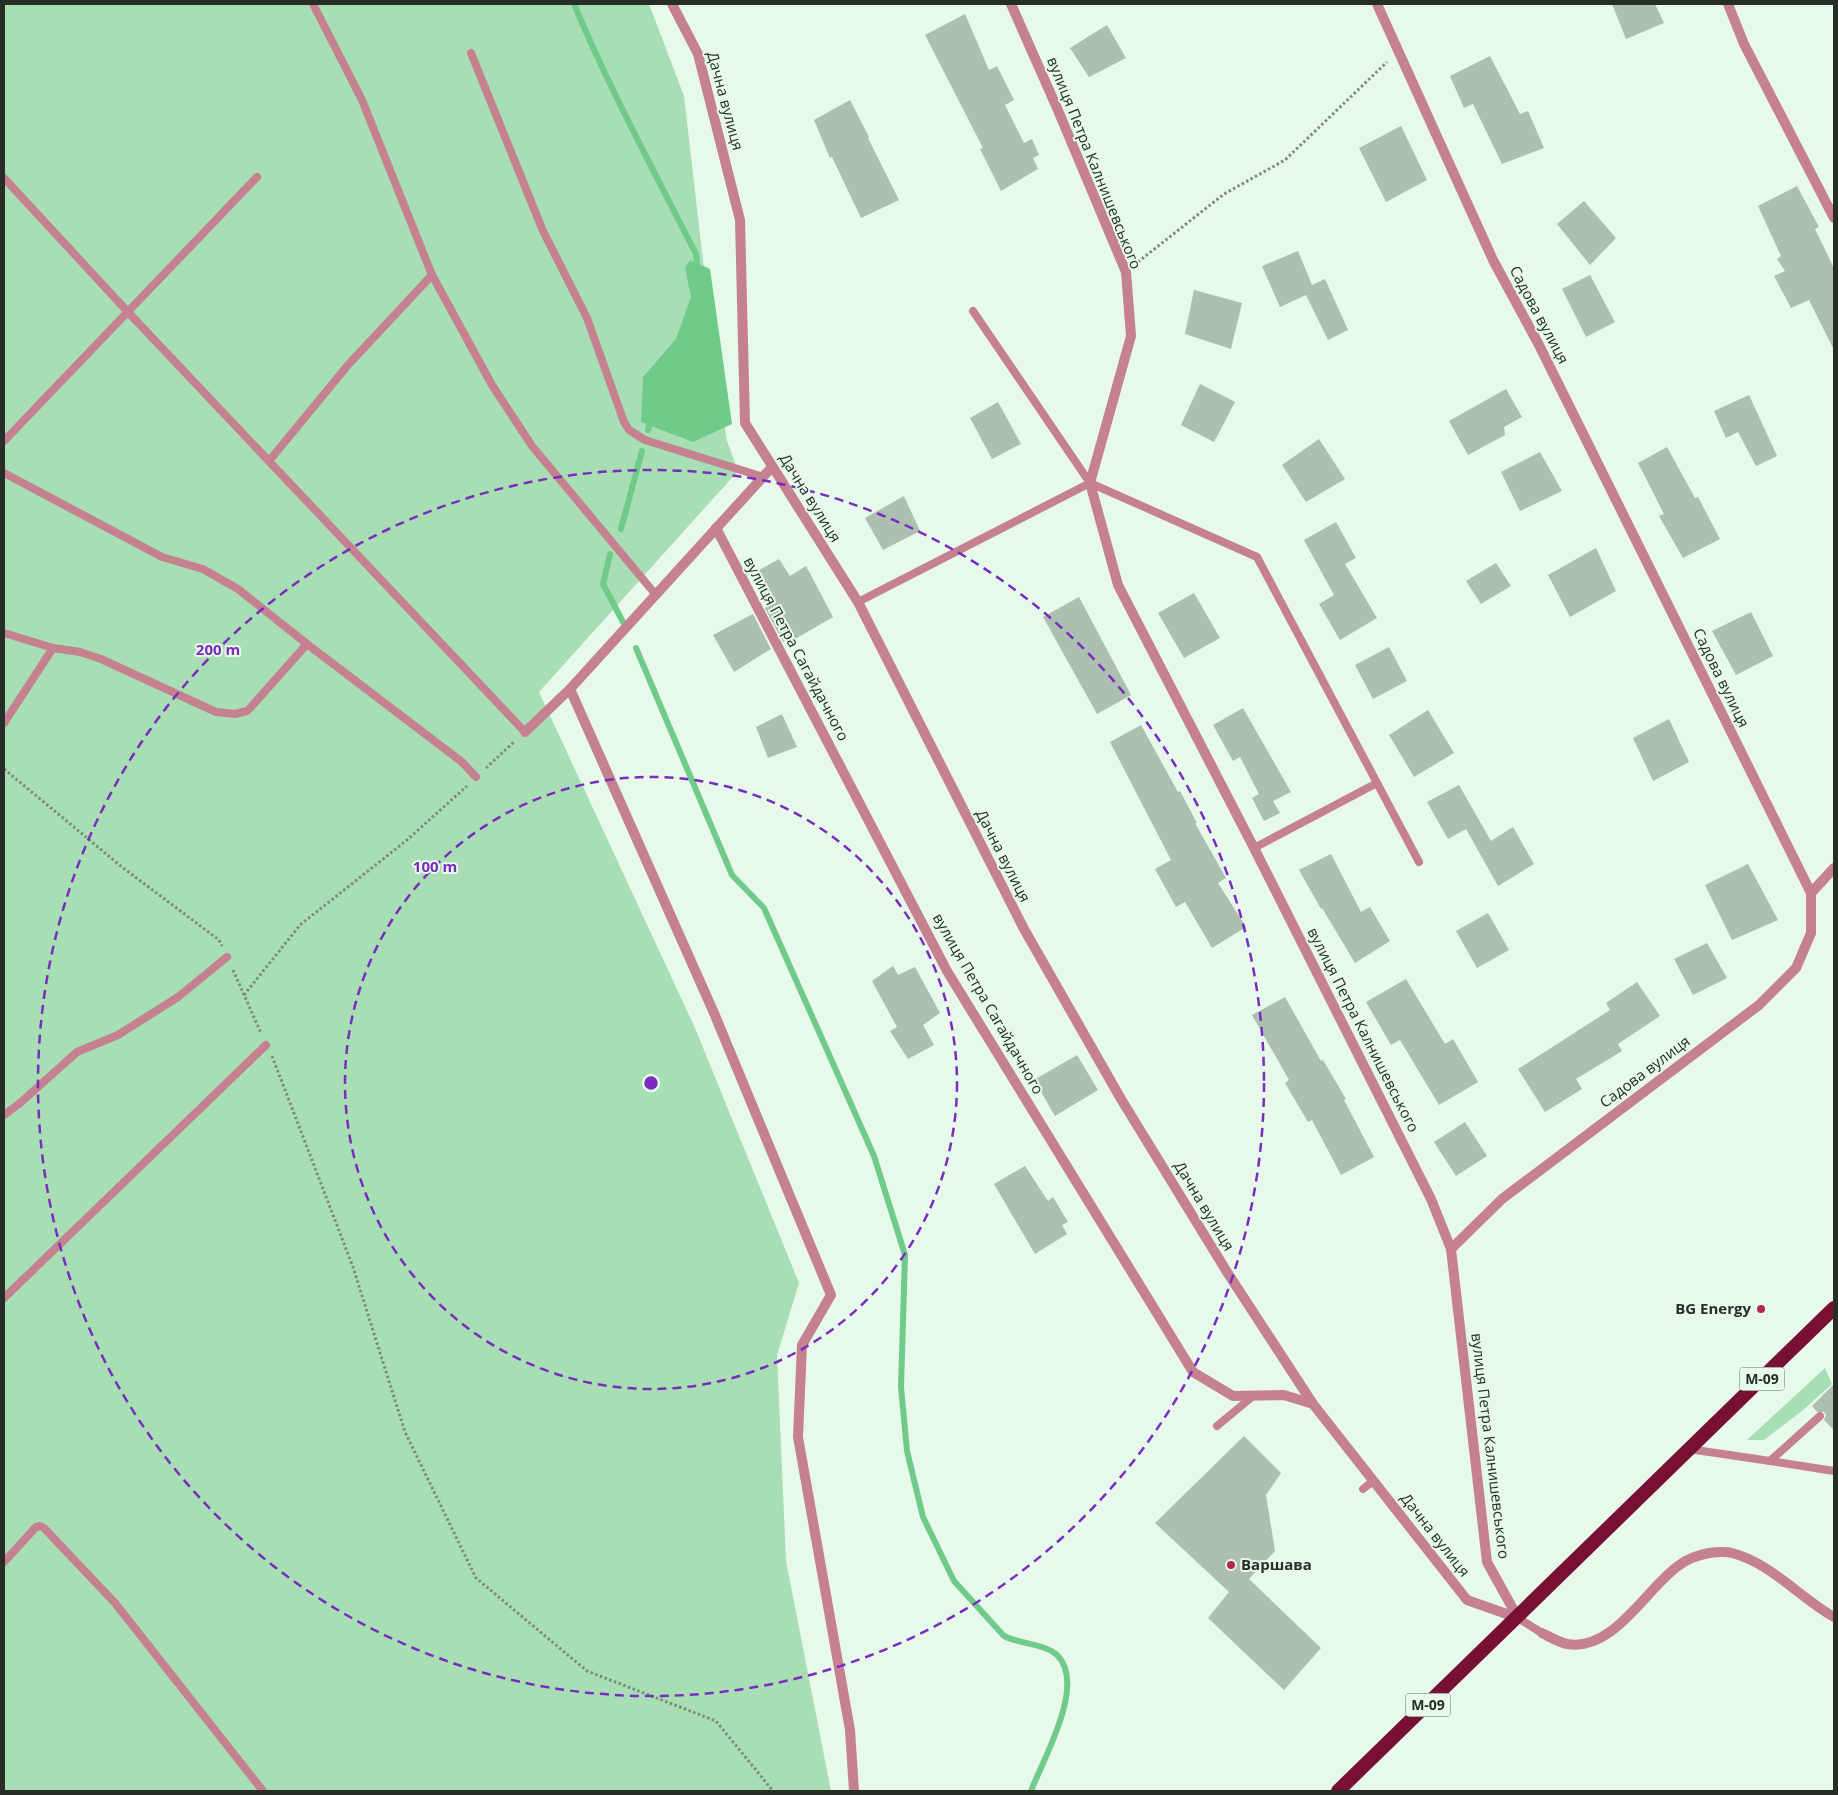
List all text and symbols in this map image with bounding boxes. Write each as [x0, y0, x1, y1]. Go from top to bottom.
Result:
street label: Дачна вулиця [703, 49, 749, 152]
street label: вулиця Петра Калнишевського [1043, 53, 1147, 272]
street label: Садова вулиця [1506, 262, 1574, 367]
street label: Дачна вулиця [776, 449, 846, 546]
street label: вулиця Петра Сагайдачного [740, 553, 854, 744]
street label: Садова вулиця [1689, 625, 1755, 731]
text: 200 m [196, 639, 240, 659]
street label: Дачна вулиця [972, 806, 1036, 905]
text: 100 m [413, 856, 457, 876]
street label: вулиця Петра Сагайдачного [929, 909, 1049, 1098]
street label: вулиця Петра Калнишевського [1303, 924, 1424, 1135]
street label: Садова вулиця [1595, 1031, 1694, 1112]
centre of rings [642, 1074, 660, 1092]
street label: Дачна вулиця [1170, 1157, 1240, 1254]
place label: BG Energy [1675, 1298, 1751, 1318]
marker: BG Energy [1755, 1303, 1767, 1315]
street label: вулиця Петра Калнишевського [1467, 1332, 1515, 1560]
road number: М-09 [1740, 1368, 1784, 1390]
street label: Дачна вулиця [1397, 1488, 1475, 1580]
place label: Варшава [1241, 1554, 1312, 1574]
marker: Варшава [1225, 1559, 1237, 1571]
road number: М-09 [1406, 1694, 1450, 1716]

